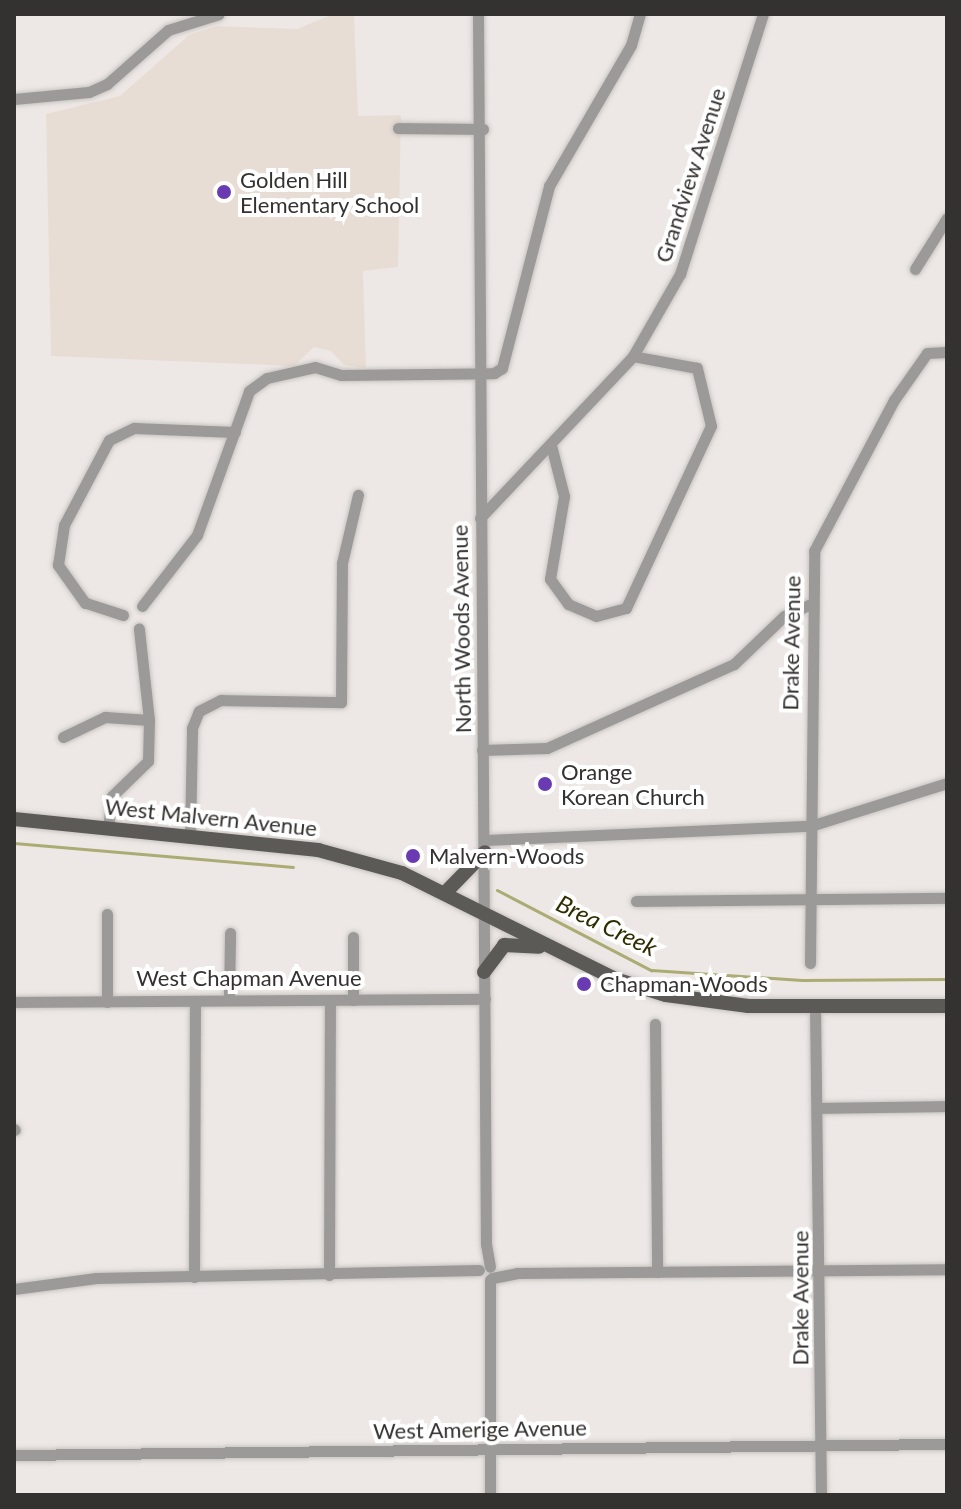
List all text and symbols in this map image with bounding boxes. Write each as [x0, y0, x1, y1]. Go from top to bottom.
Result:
street label: Grandview Avenue [649, 84, 731, 266]
place label: Golden Hill Elementary School [240, 166, 420, 218]
marker: Golden Hill Elementary School [215, 183, 233, 201]
street label: North Woods Avenue [446, 524, 476, 734]
street label: Drake Avenue [777, 575, 805, 711]
place label: Orange Korean Church [561, 758, 705, 810]
marker: Orange Korean Church [536, 775, 554, 793]
street label: West Malvern Avenue [103, 793, 319, 841]
place label: Malvern-Woods [429, 843, 584, 869]
marker: Malvern-Woods [404, 847, 422, 865]
water label: Brea Creek [552, 888, 662, 962]
street label: West Chapman Avenue [136, 965, 362, 991]
place label: Chapman-Woods [600, 971, 768, 997]
marker: Chapman-Woods [575, 975, 593, 993]
street label: Drake Avenue [787, 1230, 813, 1366]
street label: West Amerige Avenue [372, 1414, 588, 1444]

